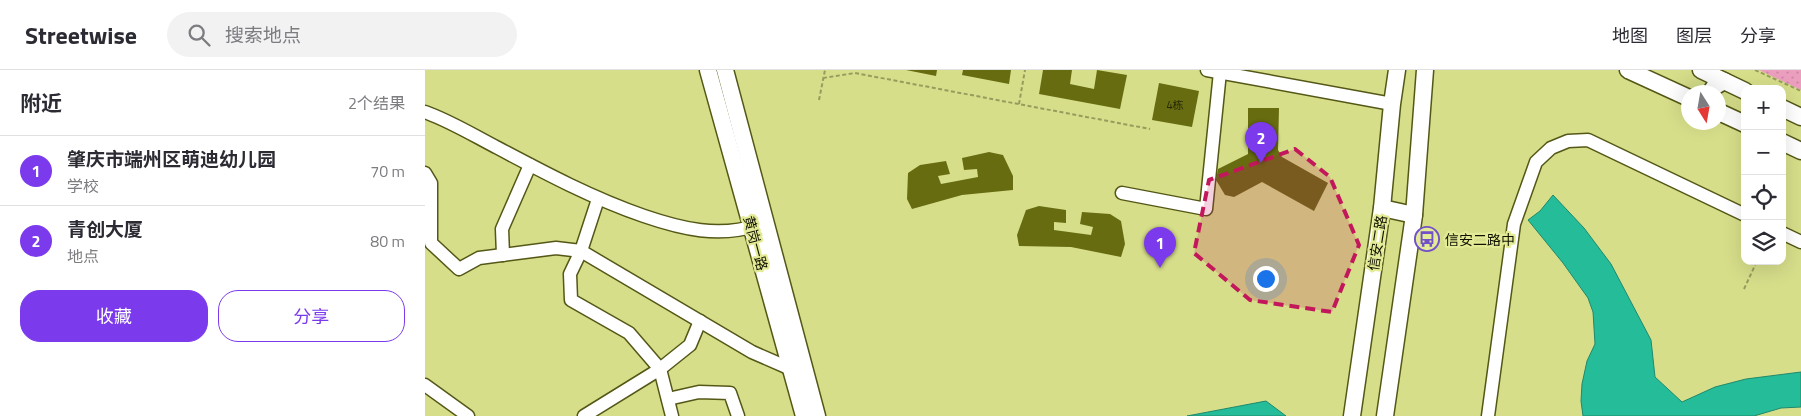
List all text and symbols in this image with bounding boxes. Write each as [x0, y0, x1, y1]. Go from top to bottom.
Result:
search box [167, 12, 517, 57]
text: Streetwise [25, 17, 137, 53]
text: 搜索地点 [225, 20, 301, 49]
icon: search [185, 21, 213, 49]
text: 地图 [1612, 22, 1648, 49]
text: 图层 [1676, 22, 1712, 49]
text: 分享 [1740, 22, 1776, 49]
north arrow [1681, 85, 1726, 130]
map controls [1741, 85, 1786, 265]
button: + [1741, 85, 1786, 130]
text: 附近 [20, 87, 62, 119]
text: 2个结果 [348, 91, 405, 115]
house number: 4栋 [1166, 97, 1184, 113]
pin: 2 [1245, 122, 1277, 163]
button: − [1741, 130, 1786, 175]
text: 肇庆市端州区萌迪幼儿园 [67, 144, 276, 173]
text: 1 [32, 159, 40, 183]
text: 70 m [370, 159, 405, 183]
text: 学校 [67, 174, 99, 198]
button: locate [1741, 175, 1786, 220]
street label: 黄岗一路 [739, 213, 773, 273]
text: 青创大厦 [67, 214, 143, 243]
street label: 信安二路 [1362, 214, 1392, 272]
button: layers [1741, 220, 1786, 265]
bus stop icon: 信安二路中 [1414, 226, 1440, 252]
pin: 1 [1144, 227, 1176, 268]
text: 2 [32, 229, 40, 253]
text: 80 m [370, 229, 405, 253]
place label: 信安二路中 [1445, 229, 1515, 250]
text: 地点 [67, 244, 99, 268]
your location [1253, 266, 1279, 292]
button: 收藏 [20, 290, 208, 342]
button: 分享 [218, 290, 405, 342]

